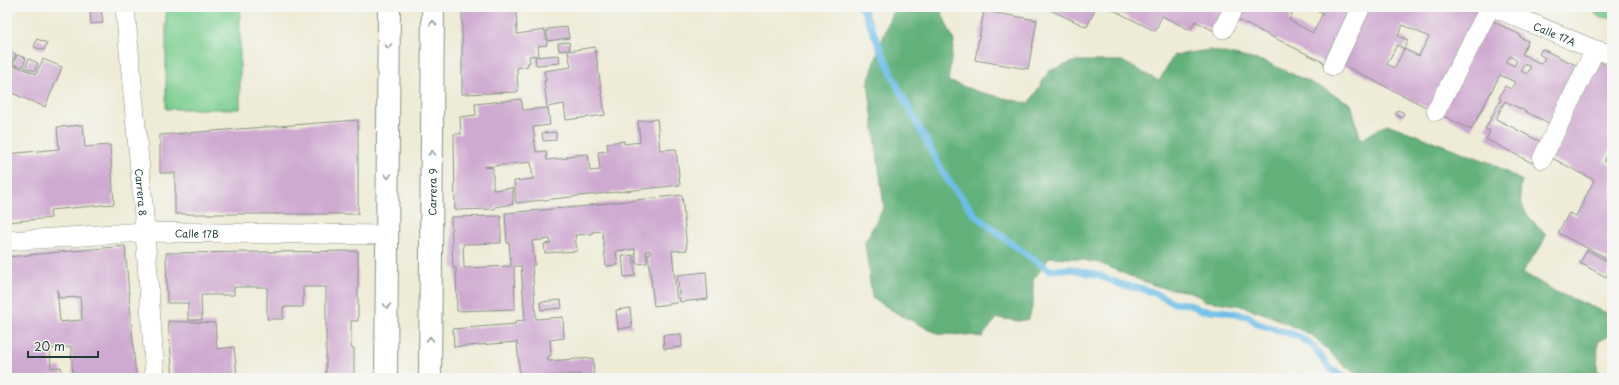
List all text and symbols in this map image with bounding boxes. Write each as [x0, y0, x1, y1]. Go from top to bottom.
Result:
street label: Calle 17A [1531, 17, 1579, 49]
one-way arrow [429, 20, 437, 26]
one-way arrow [384, 43, 393, 49]
one-way arrow [428, 150, 436, 156]
street label: Carrera 8 [132, 168, 151, 216]
street label: Carrera 9 [424, 168, 439, 216]
one-way arrow [384, 173, 392, 179]
street label: Calle 17B [175, 225, 219, 240]
one-way arrow [383, 303, 391, 309]
scale bar [28, 333, 98, 359]
one-way arrow [426, 336, 434, 342]
text: 20 m [34, 337, 65, 355]

